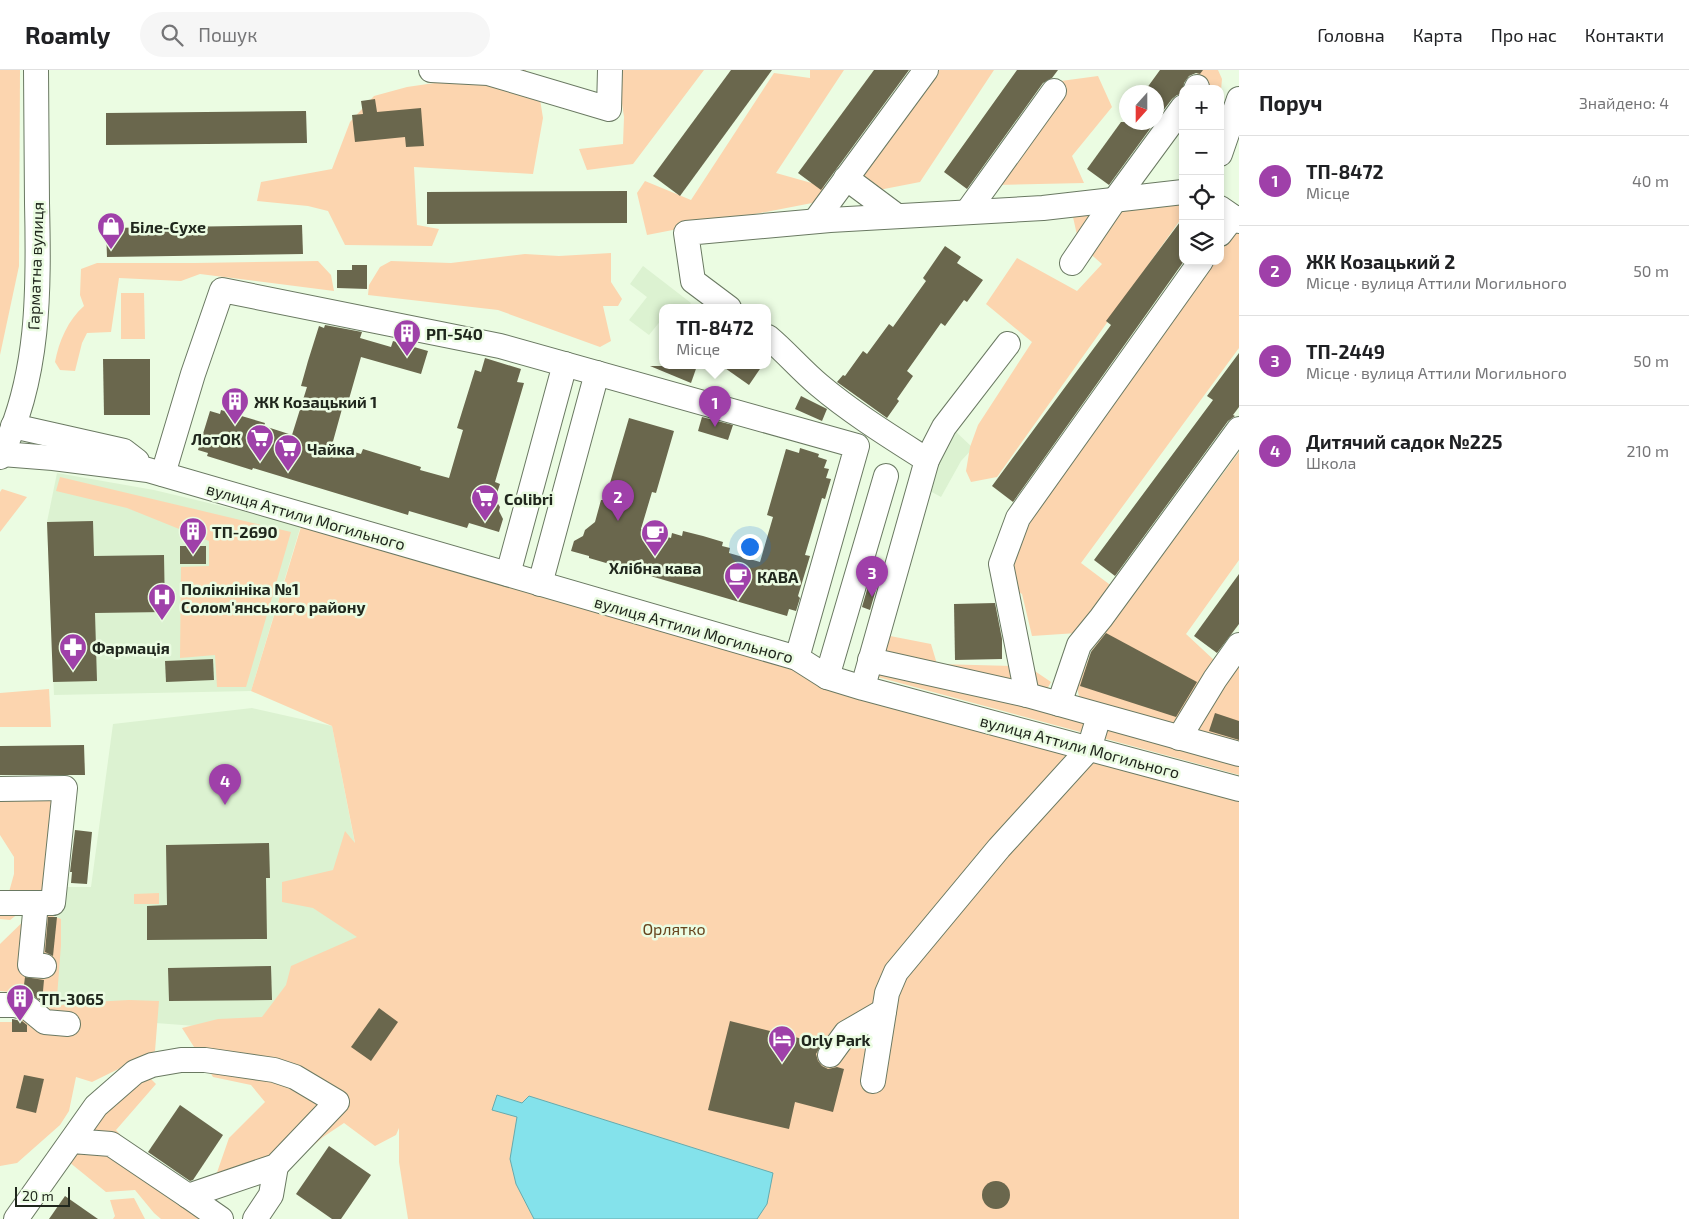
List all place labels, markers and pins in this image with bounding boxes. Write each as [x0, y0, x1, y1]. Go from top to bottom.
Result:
shop icon: Біле-Сухе [96, 211, 126, 250]
place label: Біле-Сухе [130, 217, 206, 236]
building icon: РП-540 [392, 318, 422, 357]
place label: РП-540 [426, 324, 483, 343]
building icon: ЖК Козацький 1 [220, 386, 250, 425]
pin: 1 [699, 386, 731, 427]
place label: ЖК Козацький 1 [254, 392, 377, 411]
supermarket icon: ЛотОК [245, 423, 275, 462]
place label: ЛотОК [191, 429, 241, 448]
supermarket icon: Чайка [273, 433, 303, 472]
place label: Чайка [307, 439, 355, 458]
pin: 2 [602, 480, 634, 521]
supermarket icon: Colibri [470, 483, 500, 522]
place label: Colibri [504, 489, 553, 508]
building icon: ТП-2690 [178, 516, 208, 555]
cafe icon: Хлібна кава [640, 518, 670, 557]
place label: ТП-2690 [212, 522, 278, 541]
pin: 3 [856, 556, 888, 597]
place label: Хлібна кава [609, 558, 701, 577]
cafe icon: КАВА [723, 561, 753, 600]
place label: КАВА [757, 567, 799, 586]
place label: Поліклініка №1 Солом'янського району [181, 579, 365, 616]
hospital icon: Поліклініка №1 Солом'янського району [147, 582, 177, 621]
pharmacy icon: Фармація [58, 632, 88, 671]
place label: Фармація [92, 638, 170, 657]
pin: 4 [209, 764, 241, 805]
building icon: ТП-3065 [5, 983, 35, 1022]
place label: ТП-3065 [39, 989, 104, 1008]
hotel icon: Orly Park [767, 1024, 797, 1063]
place label: Orly Park [801, 1030, 871, 1050]

